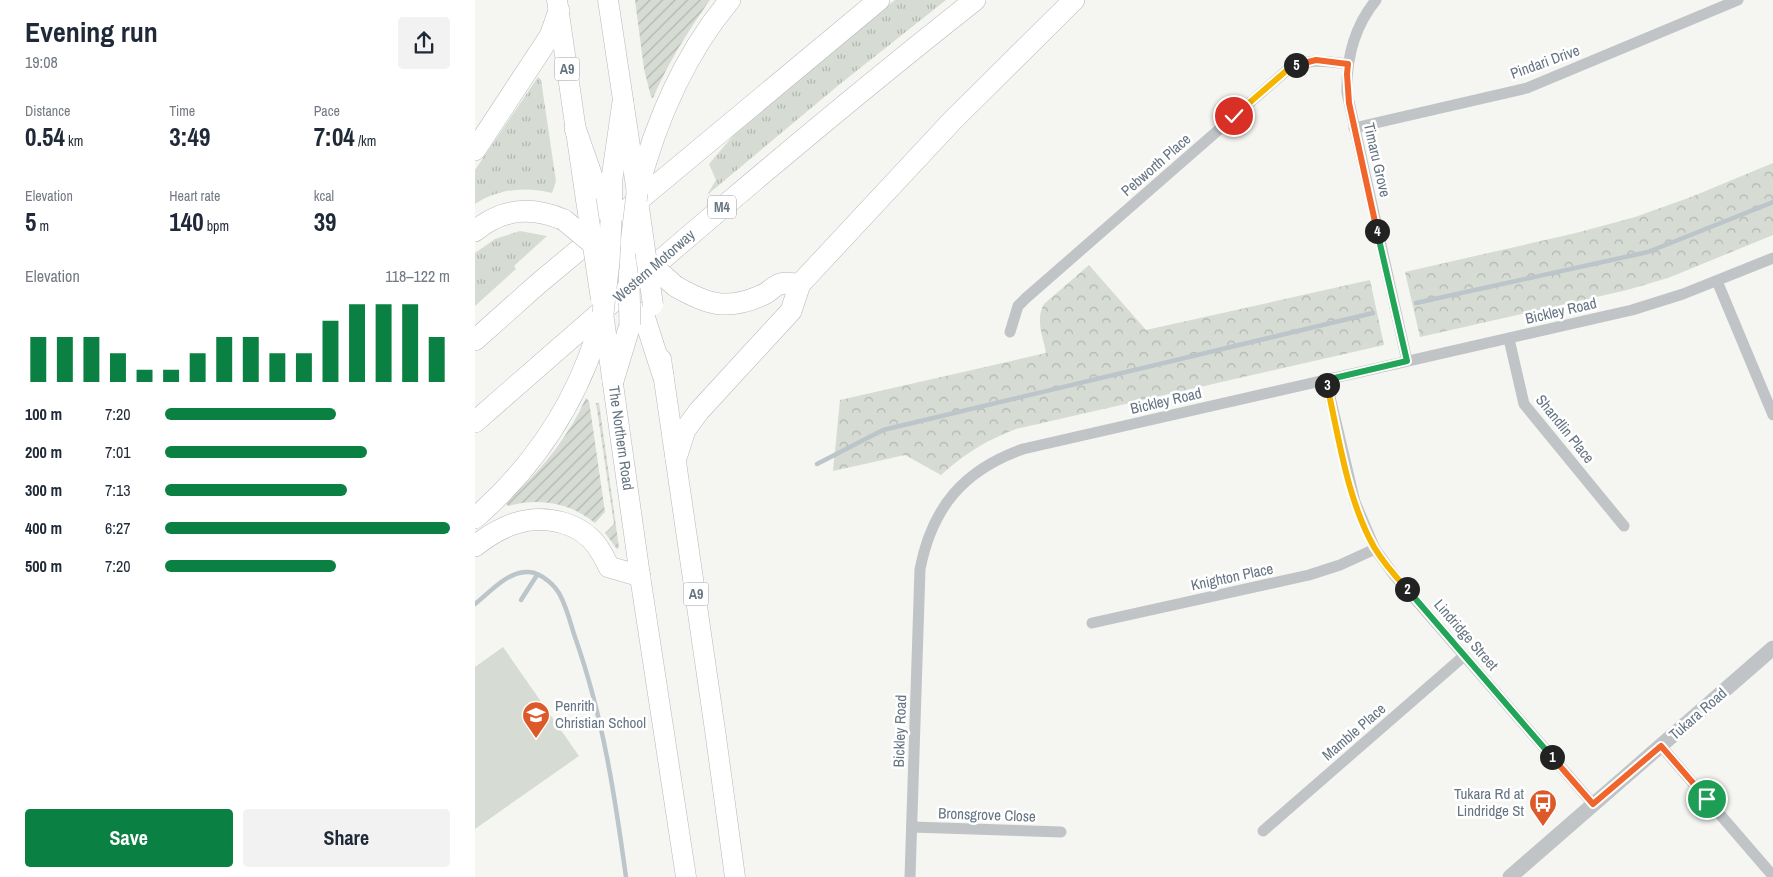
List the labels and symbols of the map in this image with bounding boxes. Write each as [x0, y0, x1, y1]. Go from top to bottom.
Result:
street label: Pindari Drive [1507, 39, 1583, 84]
pin: 5 [1283, 52, 1309, 78]
road number: A9 [555, 58, 579, 80]
pin [1213, 95, 1255, 137]
street label: Timaru Grove [1359, 121, 1396, 199]
street label: Pebworth Place [1116, 128, 1195, 201]
road number: M4 [708, 196, 736, 218]
pin: 4 [1365, 218, 1389, 244]
street label: Western Motorway [608, 224, 700, 307]
street label: Bickley Road [1523, 292, 1599, 329]
pin: 3 [1315, 372, 1339, 398]
street label: Bickley Road [1128, 382, 1204, 419]
street label: The Northern Road [604, 384, 639, 492]
street label: Shandlin Place [1531, 390, 1600, 468]
street label: Knighton Place [1189, 558, 1275, 595]
pin: 2 [1395, 576, 1419, 602]
road number: A9 [683, 582, 709, 606]
street label: Lindridge Street [1430, 594, 1504, 675]
street label: Tukara Road [1664, 683, 1731, 745]
street label: Bickley Road [888, 694, 911, 768]
place label: Penrith Christian School [555, 695, 646, 733]
street label: Mamble Place [1317, 698, 1390, 765]
school or university icon: Penrith Christian School [521, 700, 551, 739]
pin: 1 [1539, 744, 1565, 770]
pin [1686, 778, 1728, 820]
place label: Tukara Rd at Lindridge St [1454, 783, 1525, 821]
bus stop icon: Tukara Rd at Lindridge St [1528, 788, 1558, 827]
street label: Bronsgrove Close [938, 802, 1036, 827]

